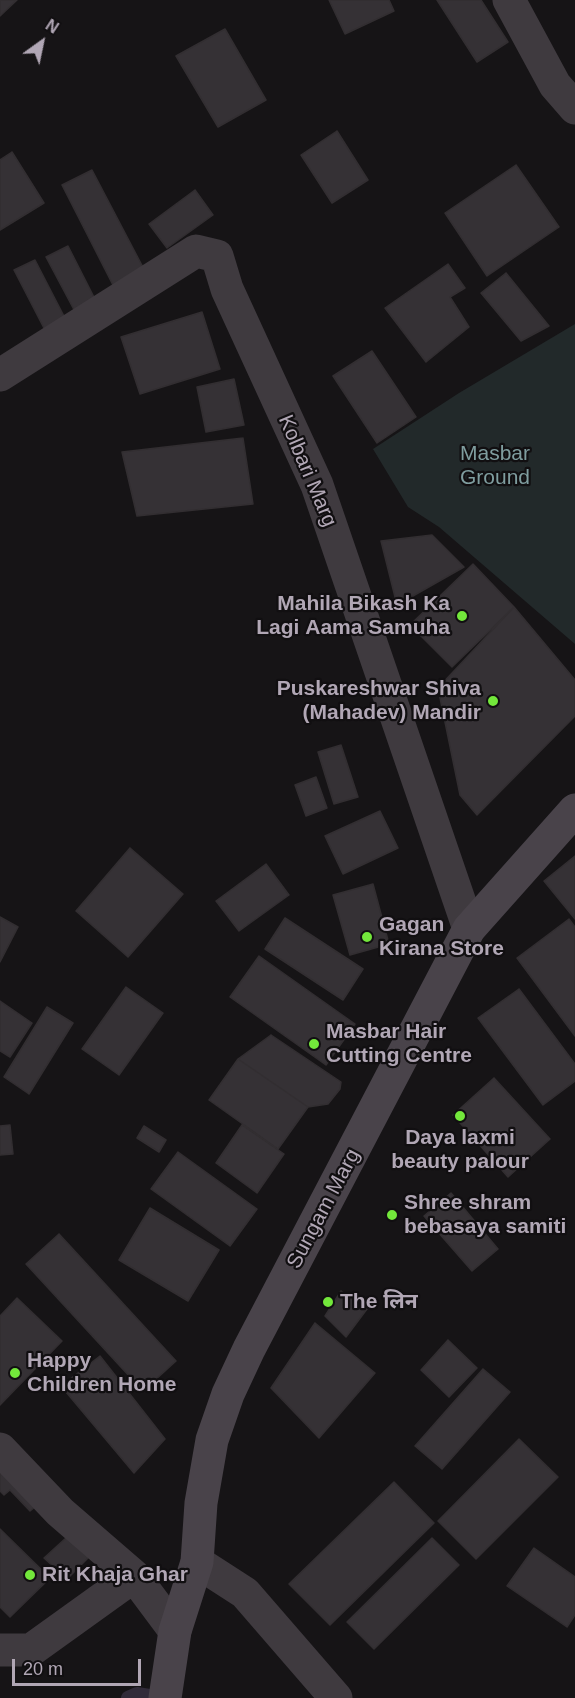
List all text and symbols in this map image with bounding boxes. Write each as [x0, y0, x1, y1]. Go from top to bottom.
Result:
north arrow [12, 12, 72, 72]
text: N [43, 16, 62, 37]
street label: Kolbari Marg [272, 411, 342, 531]
park label: Masbar Ground [460, 441, 530, 491]
place label: Mahila Bikash Ka Lagi Aama Samuha [256, 591, 450, 641]
marker: Mahila Bikash Ka Lagi Aama Samuha [455, 609, 469, 623]
place label: Puskareshwar Shiva (Mahadev) Mandir [277, 676, 481, 726]
marker: Puskareshwar Shiva (Mahadev) Mandir [486, 694, 500, 708]
place label: Gagan Kirana Store [379, 912, 504, 962]
marker: Gagan Kirana Store [360, 930, 374, 944]
place label: Masbar Hair Cutting Centre [326, 1019, 472, 1069]
marker: Masbar Hair Cutting Centre [307, 1037, 321, 1051]
marker: Daya laxmi beauty palour [453, 1109, 467, 1123]
place label: Daya laxmi beauty palour [391, 1125, 529, 1175]
street label: Sungam Marg [282, 1145, 366, 1273]
place label: Shree shram bebasaya samiti [404, 1190, 566, 1240]
marker: Shree shram bebasaya samiti [385, 1208, 399, 1222]
place label: The लिन [340, 1289, 418, 1315]
marker: The लिन [321, 1295, 335, 1309]
place label: Happy Children Home [27, 1348, 176, 1398]
marker: Happy Children Home [8, 1366, 22, 1380]
place label: Rit Khaja Ghar [42, 1562, 188, 1588]
marker: Rit Khaja Ghar [23, 1568, 37, 1582]
scale bar [15, 1647, 144, 1685]
text: 20 m [23, 1659, 63, 1679]

